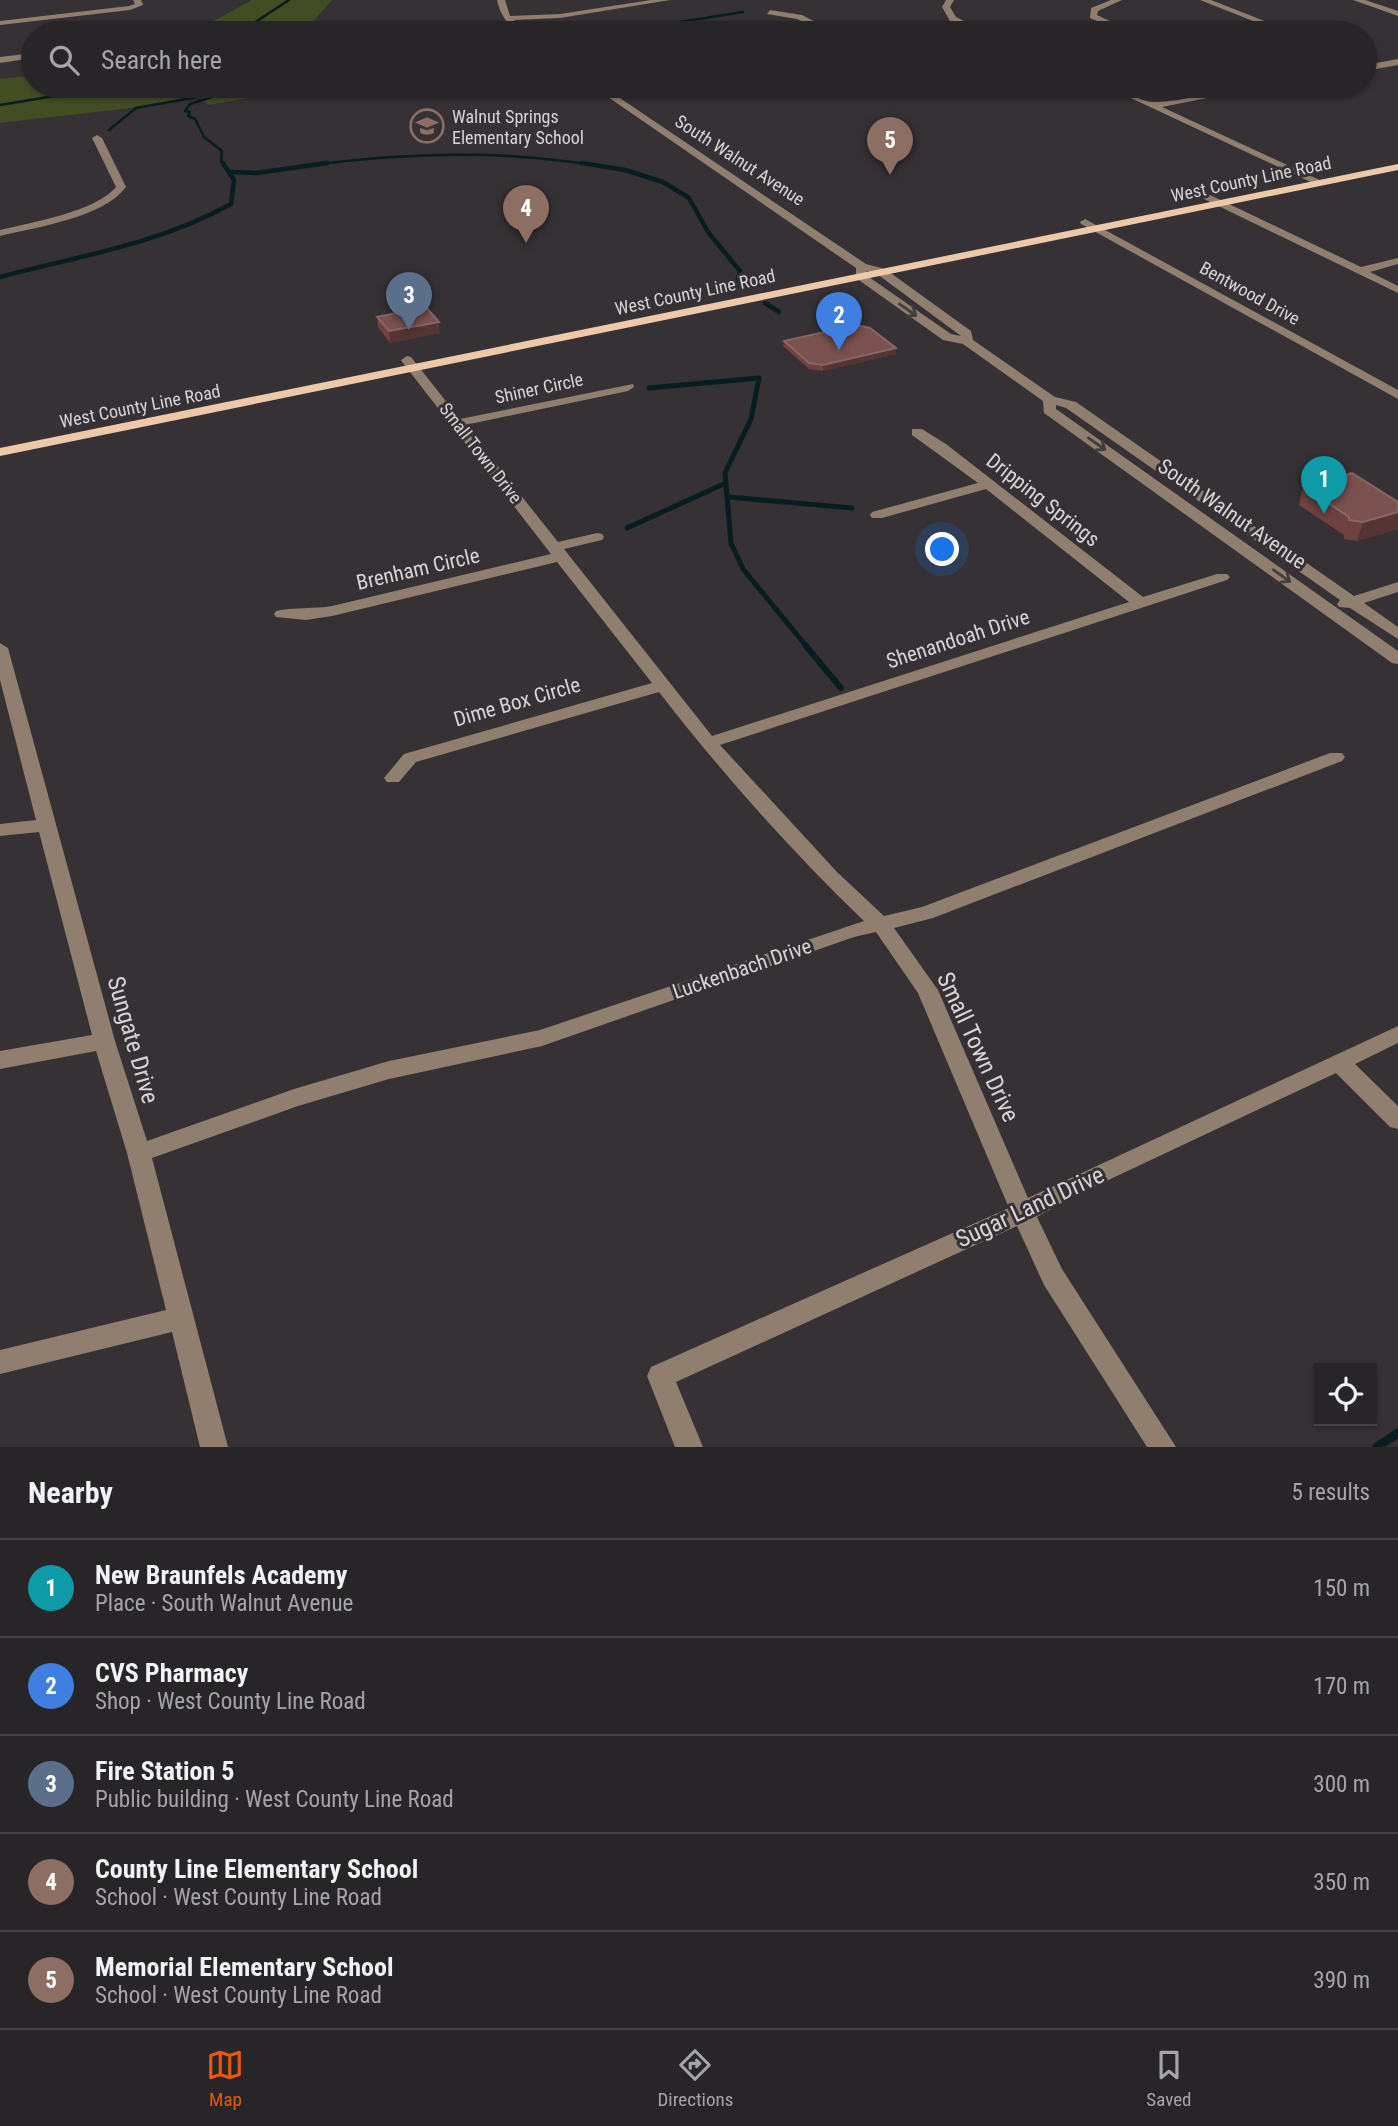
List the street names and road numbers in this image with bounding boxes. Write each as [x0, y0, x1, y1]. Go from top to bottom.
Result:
street label: South Walnut Avenue [671, 110, 809, 210]
street label: West County Line Road [1169, 152, 1333, 206]
street label: Bentwood Drive [1196, 257, 1304, 329]
street label: West County Line Road [613, 265, 777, 319]
street label: Shiner Circle [493, 368, 585, 408]
street label: West County Line Road [58, 380, 222, 432]
street label: Small Town Drive [435, 399, 527, 507]
street label: Dripping Springs [982, 448, 1104, 552]
street label: South Walnut Avenue [1153, 454, 1311, 574]
street label: Brenham Circle [354, 543, 482, 595]
street label: Shenandoah Drive [883, 604, 1033, 673]
street label: Dime Box Circle [451, 672, 583, 732]
street label: Luckenbach Drive [669, 934, 815, 1004]
street label: Small Town Drive [931, 968, 1025, 1126]
street label: Sungate Drive [102, 973, 164, 1107]
street label: Sugar Land Drive [952, 1160, 1108, 1254]

